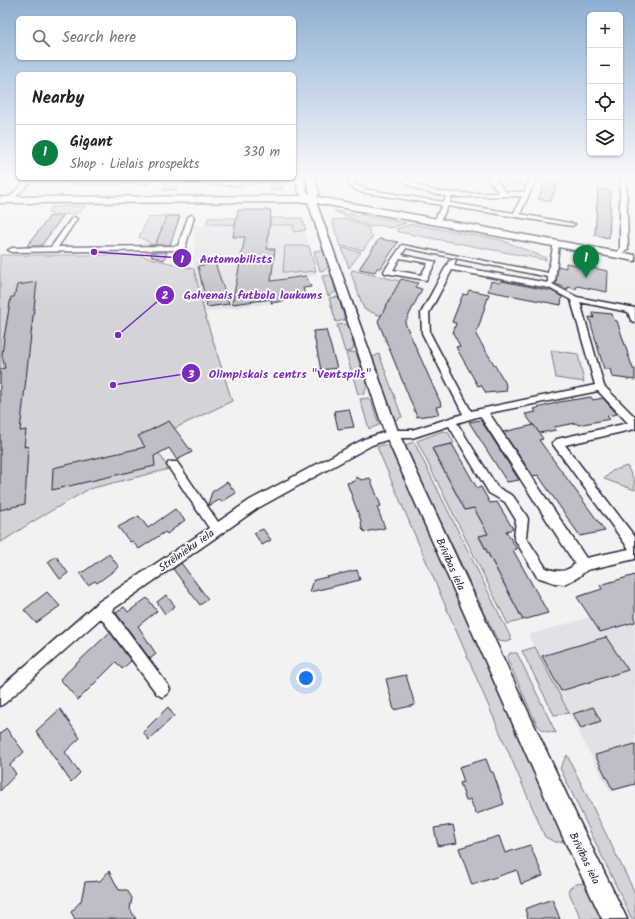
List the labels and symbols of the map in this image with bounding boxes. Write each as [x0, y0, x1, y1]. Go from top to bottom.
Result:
pin: 1 [573, 245, 599, 278]
callout: Automobilists [172, 246, 280, 270]
text: 1 [180, 250, 184, 269]
text: Automobilists [200, 250, 273, 269]
callout: Galvenais futbola laukums [155, 283, 330, 307]
text: 2 [162, 286, 169, 305]
text: Galvenais futbola laukums [184, 286, 323, 305]
callout: Olimpiskais centrs "Ventspils" [181, 361, 380, 385]
text: 3 [187, 365, 195, 384]
text: Olimpiskais centrs "Ventspils" [209, 365, 371, 384]
street label: Strēlnieku iela [155, 525, 218, 577]
street label: Brīvības iela [430, 535, 470, 594]
your location [296, 668, 316, 688]
street label: Brīvības iela [564, 829, 604, 888]

